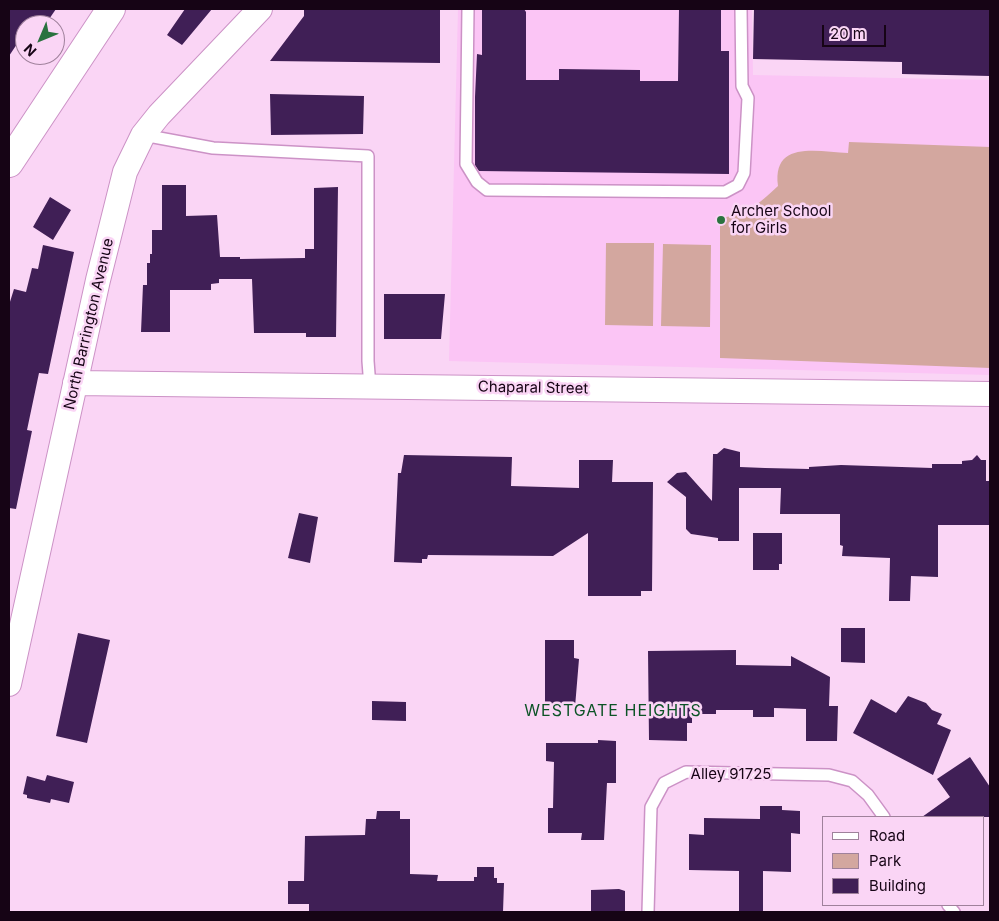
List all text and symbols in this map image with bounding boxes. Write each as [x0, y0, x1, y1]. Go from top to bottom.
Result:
north arrow [15, 15, 65, 65]
scale bar [824, 15, 888, 47]
text: 20 m [830, 24, 866, 43]
text: N [20, 40, 40, 60]
place label: Archer School for Girls [731, 202, 831, 237]
marker: Archer School for Girls [715, 214, 727, 226]
street label: North Barrington Avenue [61, 237, 117, 411]
street label: Chaparal Street [478, 378, 588, 398]
district label: WESTGATE HEIGHTS [522, 701, 704, 721]
street label: Alley 91725 [691, 765, 771, 783]
legend [822, 816, 984, 906]
text: Road [869, 826, 905, 845]
text: Park [869, 851, 901, 870]
text: Building [869, 876, 926, 895]

